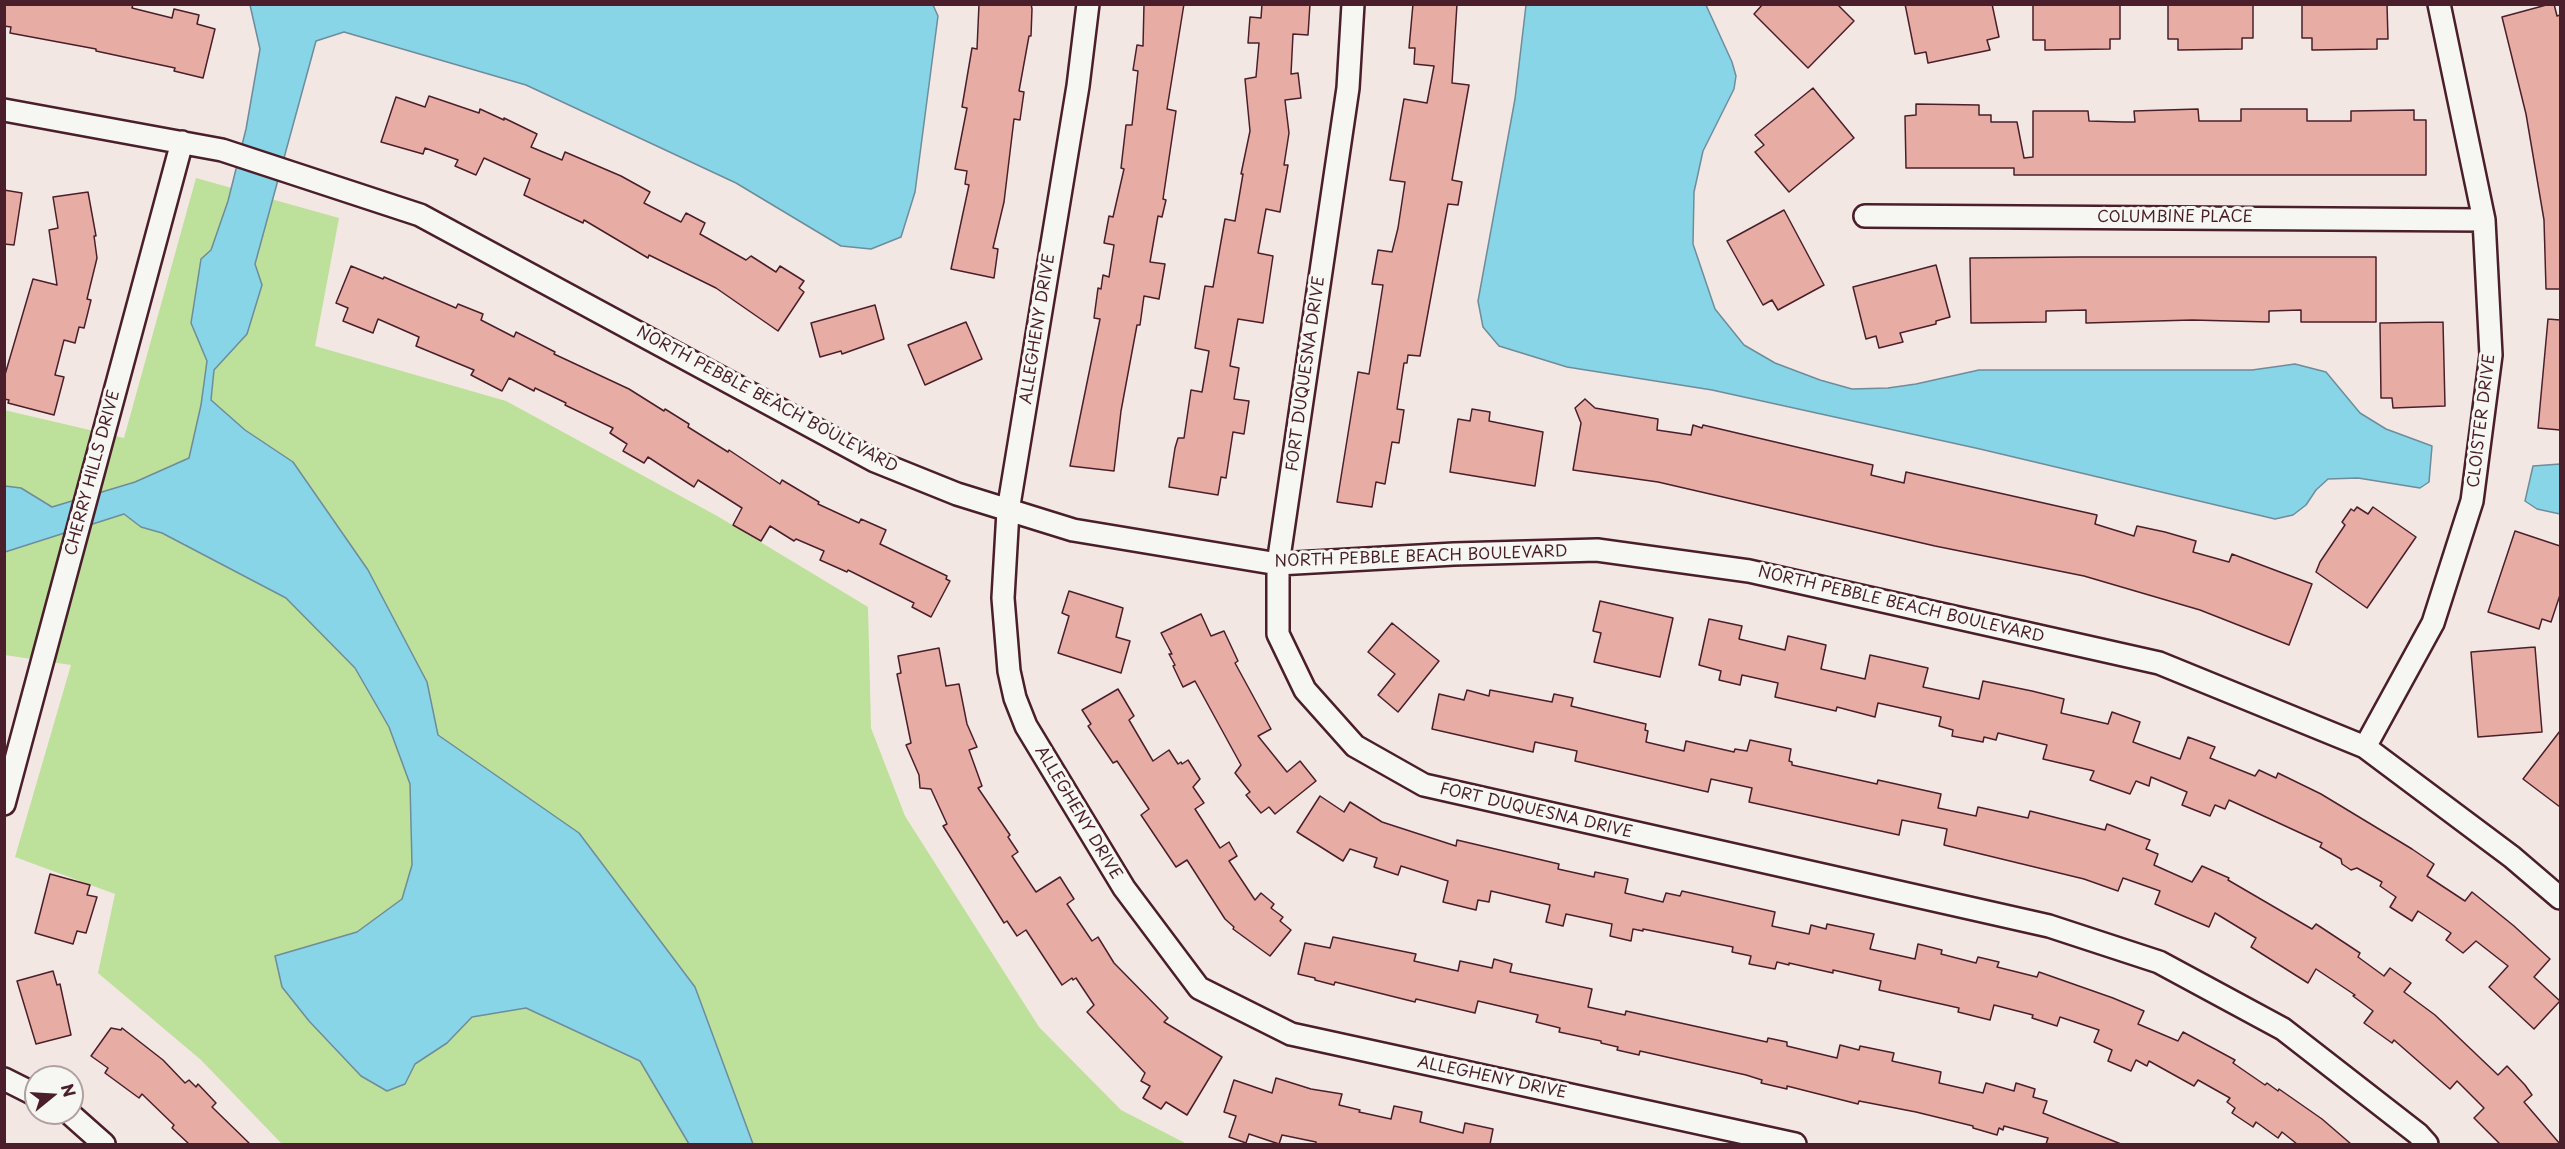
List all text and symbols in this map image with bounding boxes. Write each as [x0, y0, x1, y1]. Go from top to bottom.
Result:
street label: COLUMBINE PLACE [2097, 208, 2253, 228]
street label: ALLEGHENY DRIVE [1017, 252, 1059, 406]
street label: FORT DUQUESNA DRIVE [1283, 275, 1329, 473]
street label: NORTH PEBBLE BEACH BOULEVARD [633, 323, 901, 477]
street label: CLOISTER DRIVE [2464, 353, 2500, 489]
street label: CHERRY HILLS DRIVE [62, 388, 124, 558]
street label: NORTH PEBBLE BEACH BOULEVARD [1274, 542, 1568, 572]
street label: NORTH PEBBLE BEACH BOULEVARD [1756, 563, 2046, 647]
street label: ALLEGHENY DRIVE [1031, 743, 1125, 883]
street label: FORT DUQUESNA DRIVE [1438, 779, 1634, 843]
street label: ALLEGHENY DRIVE [1416, 1053, 1568, 1103]
north arrow [24, 1065, 84, 1125]
text: N [56, 1080, 83, 1100]

